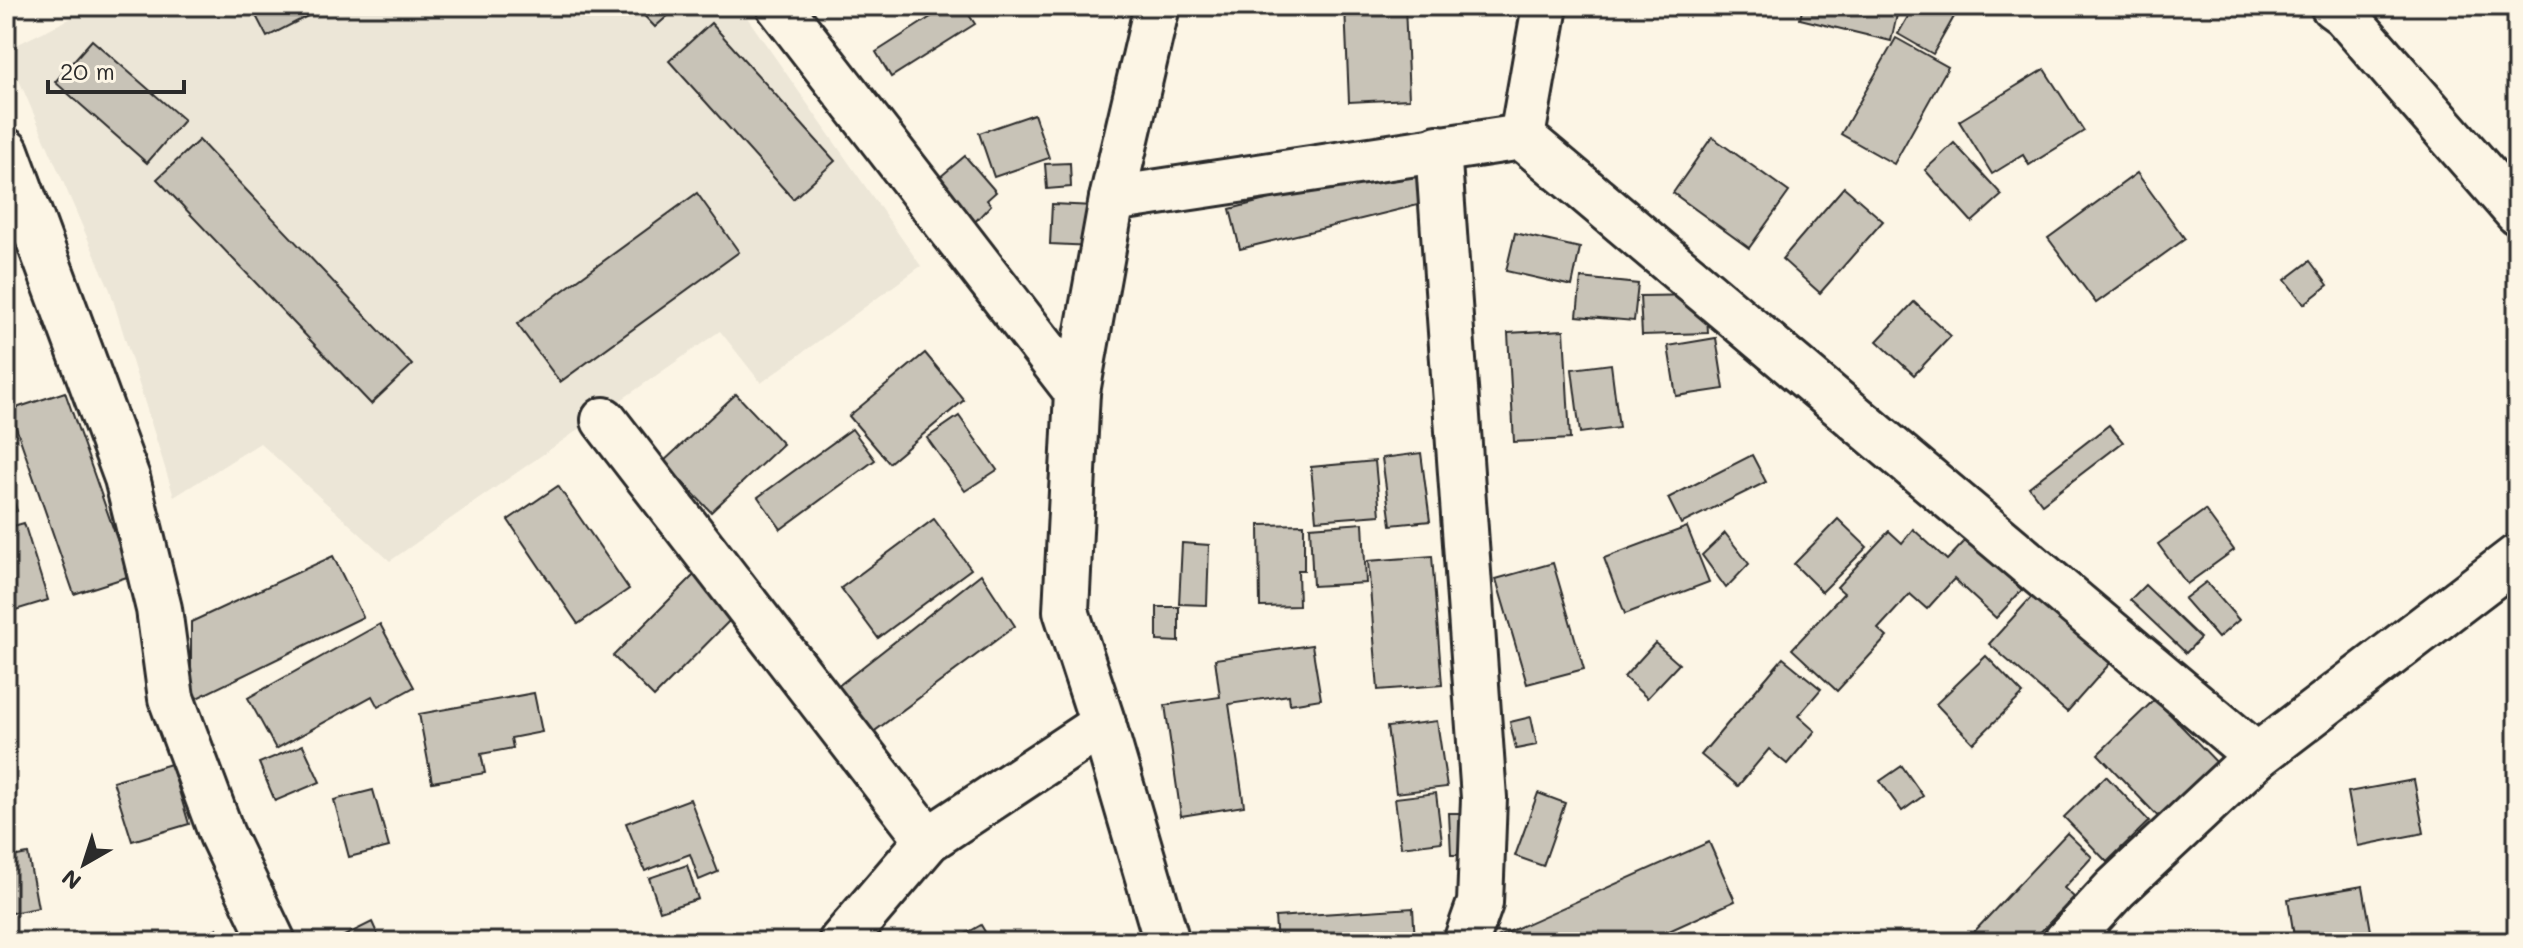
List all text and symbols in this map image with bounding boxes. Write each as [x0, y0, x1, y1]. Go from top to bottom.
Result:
scale bar [48, 44, 184, 94]
text: 20 m [60, 55, 115, 86]
north arrow [44, 824, 124, 904]
text: N [55, 863, 87, 896]

